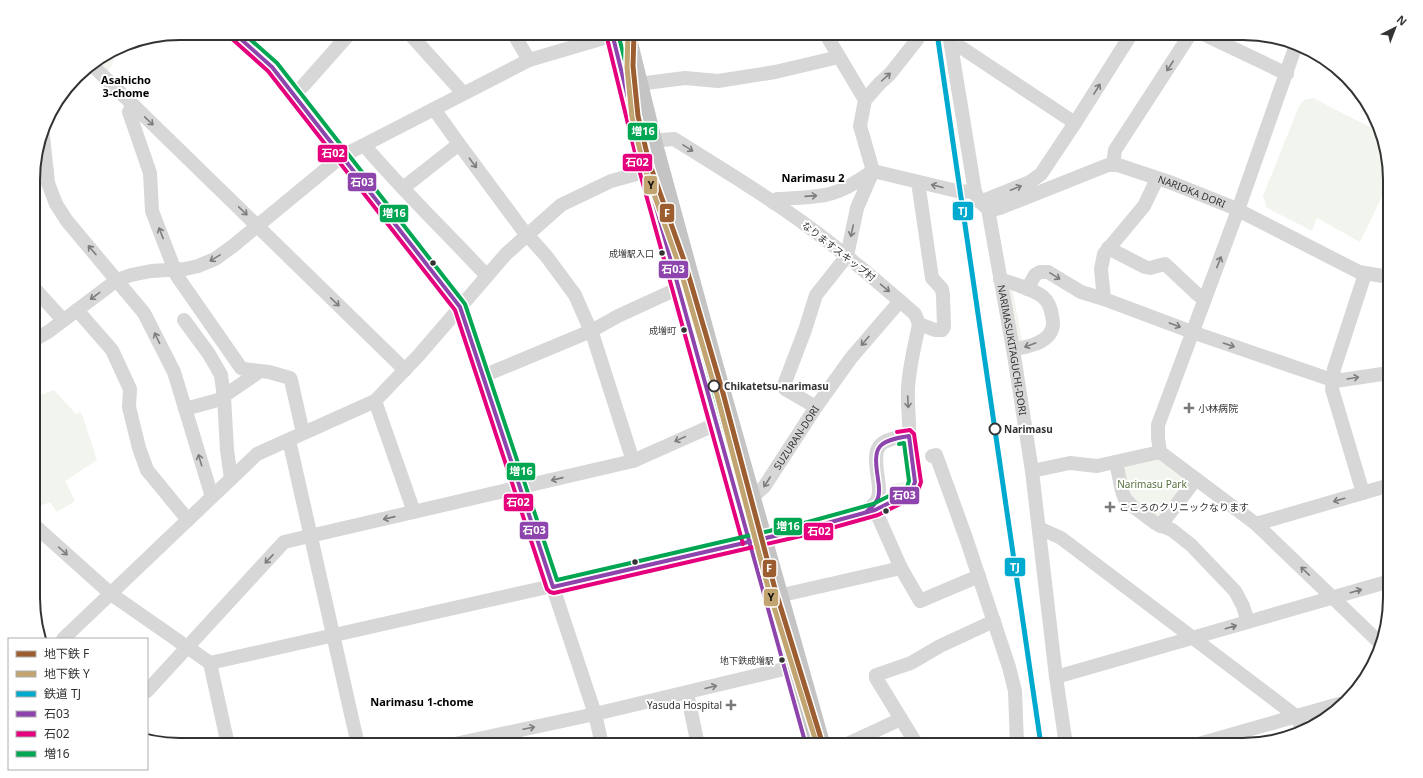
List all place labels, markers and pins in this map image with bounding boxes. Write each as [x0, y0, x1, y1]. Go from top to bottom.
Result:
place label: 成増駅入口 [609, 247, 654, 260]
marker: 成増駅入口 [657, 248, 667, 258]
unlabelled marker [428, 258, 438, 268]
place label: 成増町 [649, 324, 676, 337]
marker: 成増町 [679, 325, 689, 335]
marker: Chikatetsu-narimasu [707, 379, 721, 393]
place label: Chikatetsu-narimasu [724, 379, 829, 393]
place label: 小林病院 [1198, 401, 1238, 415]
marker: 小林病院 [1183, 402, 1195, 414]
marker: Narimasu [988, 422, 1002, 436]
place label: Narimasu [1004, 422, 1053, 436]
place label: こころのクリニックなります [1119, 500, 1249, 514]
marker: こころのクリニックなります [1104, 501, 1116, 513]
unlabelled marker [881, 506, 891, 516]
unlabelled marker [630, 557, 640, 567]
place label: 地下鉄成増駅 [720, 654, 774, 667]
marker: 地下鉄成増駅 [777, 655, 787, 665]
place label: Yasuda Hospital [647, 698, 722, 712]
marker: Yasuda Hospital [725, 699, 737, 711]

